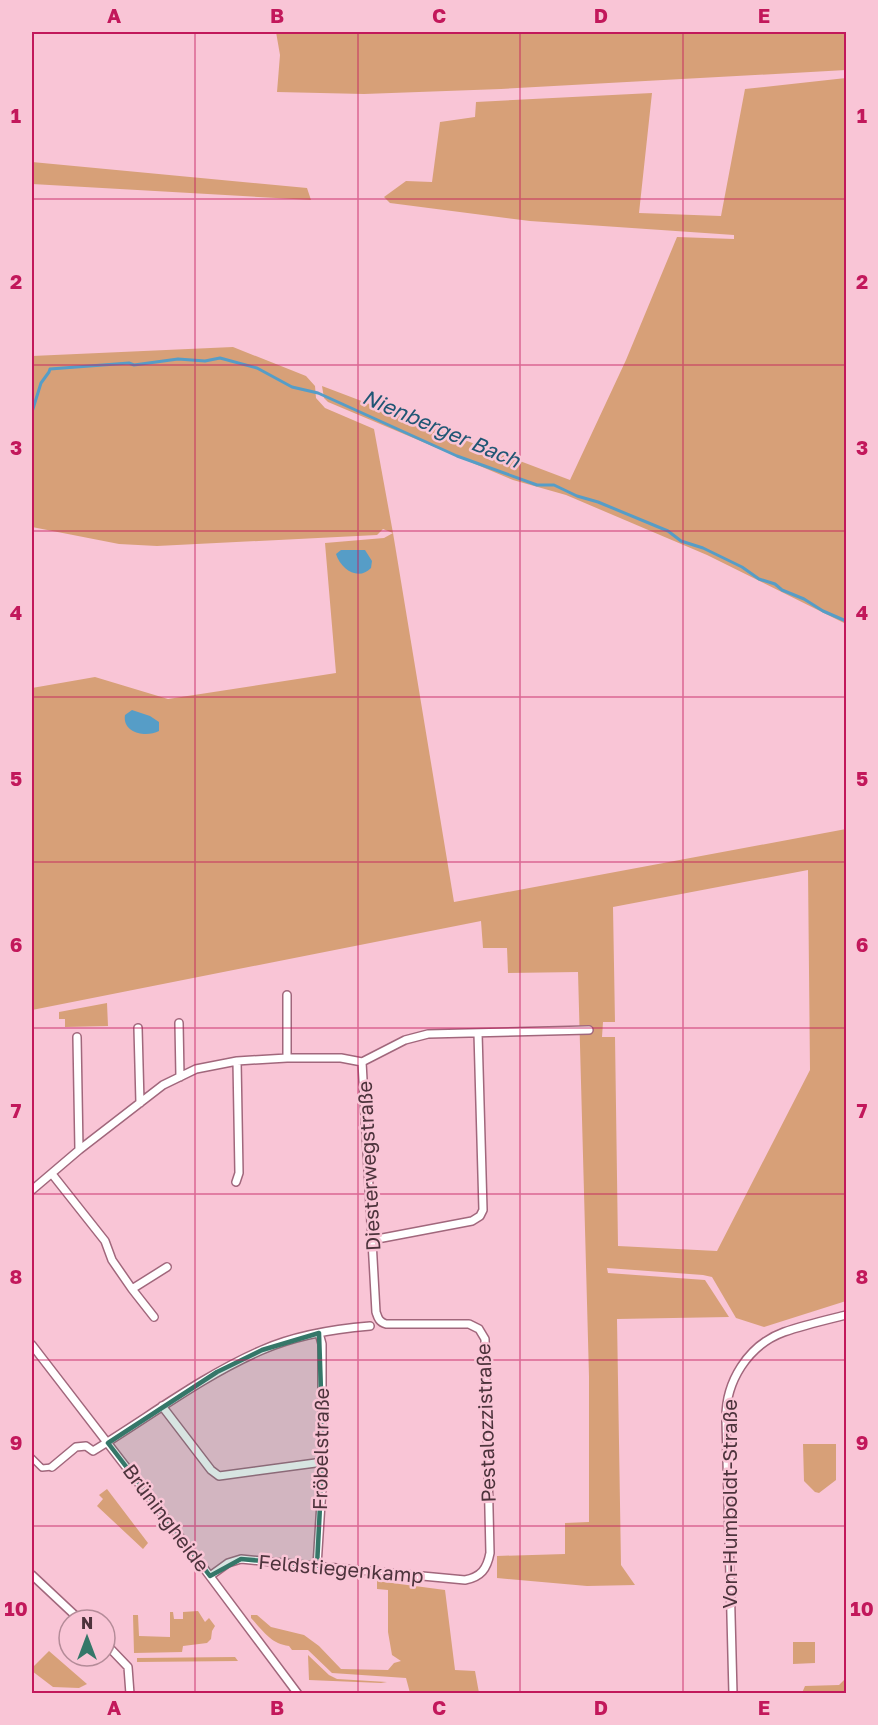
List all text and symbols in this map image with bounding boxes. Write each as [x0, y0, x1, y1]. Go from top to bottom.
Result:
text: A [107, 3, 121, 27]
text: B [270, 3, 284, 27]
text: C [432, 3, 446, 27]
text: D [594, 3, 608, 27]
text: E [758, 3, 770, 27]
text: 1 [11, 103, 21, 127]
text: 1 [857, 103, 867, 127]
text: 2 [10, 269, 22, 293]
text: 2 [856, 269, 868, 293]
water label: Nienberger Bach [359, 383, 525, 473]
text: 3 [10, 435, 22, 459]
text: 3 [856, 435, 868, 459]
text: 4 [10, 600, 22, 624]
text: 4 [856, 600, 868, 624]
text: 5 [10, 766, 22, 790]
text: 5 [856, 766, 868, 790]
text: 6 [10, 932, 22, 956]
text: 6 [856, 932, 868, 956]
street label: Diesterwegstraße [352, 1081, 384, 1252]
text: 7 [11, 1098, 22, 1122]
text: 7 [857, 1098, 868, 1122]
text: 8 [10, 1264, 22, 1288]
text: 8 [856, 1264, 868, 1288]
street label: Pestalozzistraße [470, 1343, 500, 1503]
street label: Fröbelstraße [307, 1388, 333, 1510]
street label: Von-Humboldt-Straße [717, 1399, 741, 1609]
text: 9 [10, 1430, 22, 1454]
text: 9 [856, 1430, 868, 1454]
street label: Brüningheide [118, 1459, 215, 1576]
street label: Feldstiegenkamp [257, 1549, 425, 1587]
text: 10 [4, 1596, 28, 1620]
text: 10 [850, 1596, 874, 1620]
north arrow [57, 1608, 117, 1668]
text: N [81, 1613, 93, 1633]
text: A [107, 1695, 121, 1719]
text: B [270, 1695, 284, 1719]
text: C [432, 1695, 446, 1719]
text: D [594, 1695, 608, 1719]
text: E [758, 1695, 770, 1719]

